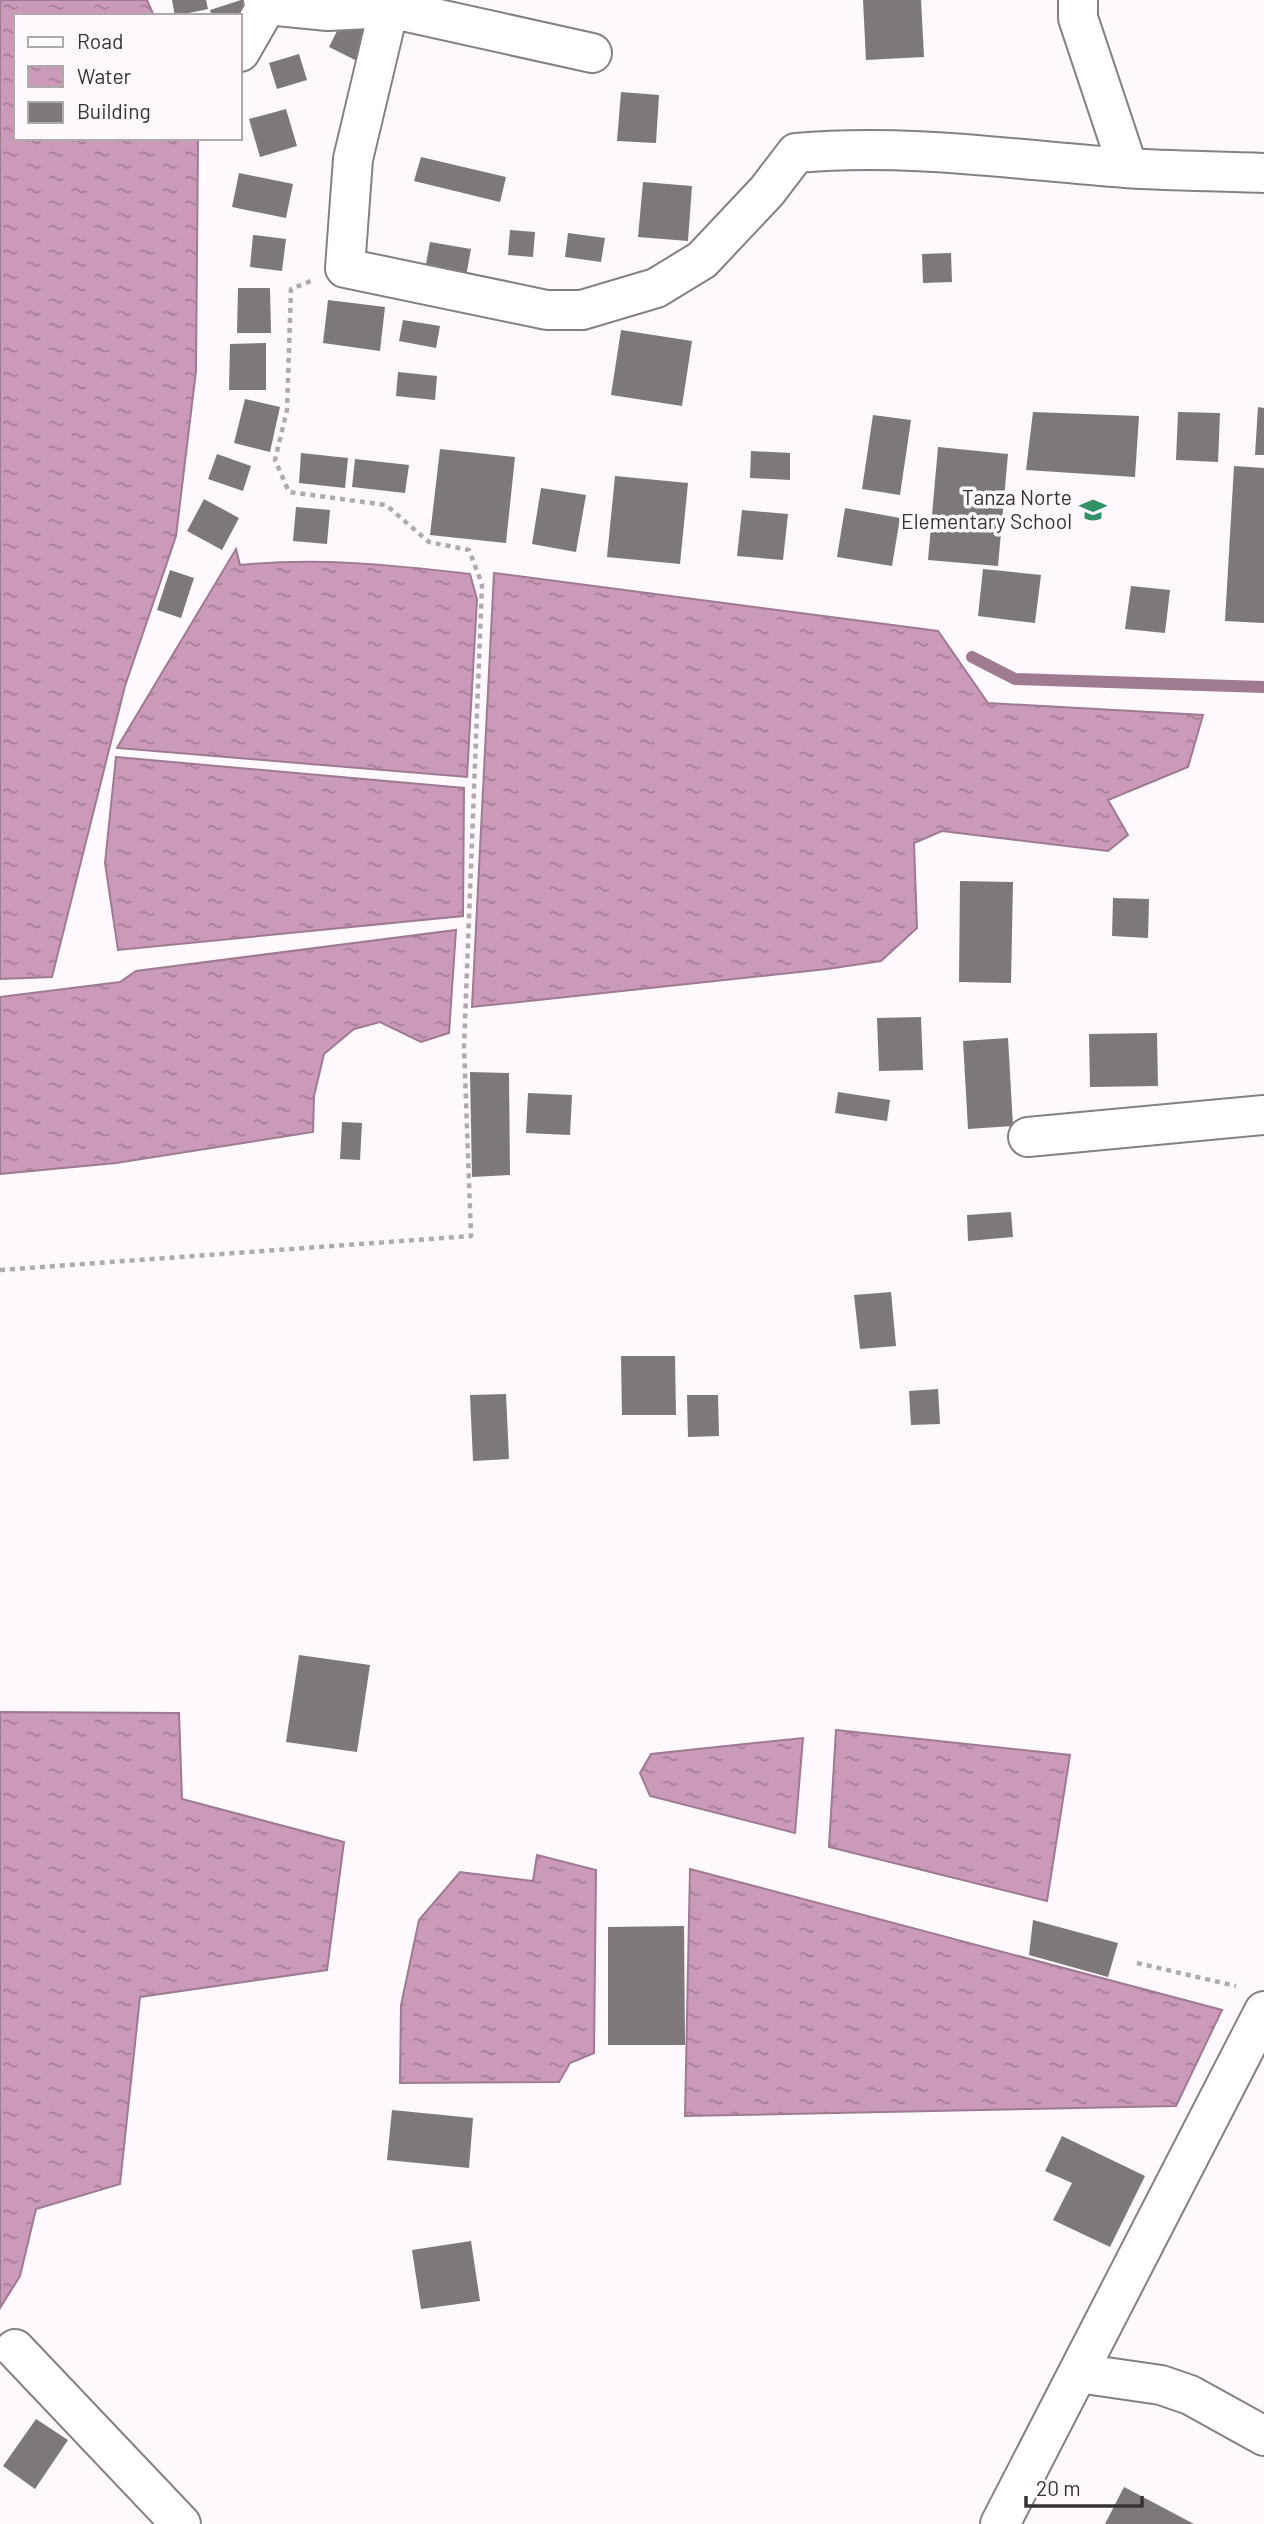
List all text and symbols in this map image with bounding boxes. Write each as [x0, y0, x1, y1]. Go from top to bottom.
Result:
legend [14, 14, 242, 140]
text: Road [77, 28, 123, 53]
text: Water [77, 63, 132, 88]
text: Building [77, 98, 151, 123]
place label: Tanza Norte Elementary School [901, 484, 1072, 533]
school or university icon: Tanza Norte Elementary School [1078, 495, 1108, 525]
scale bar [1026, 2464, 1142, 2508]
text: 20 m [1036, 2475, 1081, 2500]

